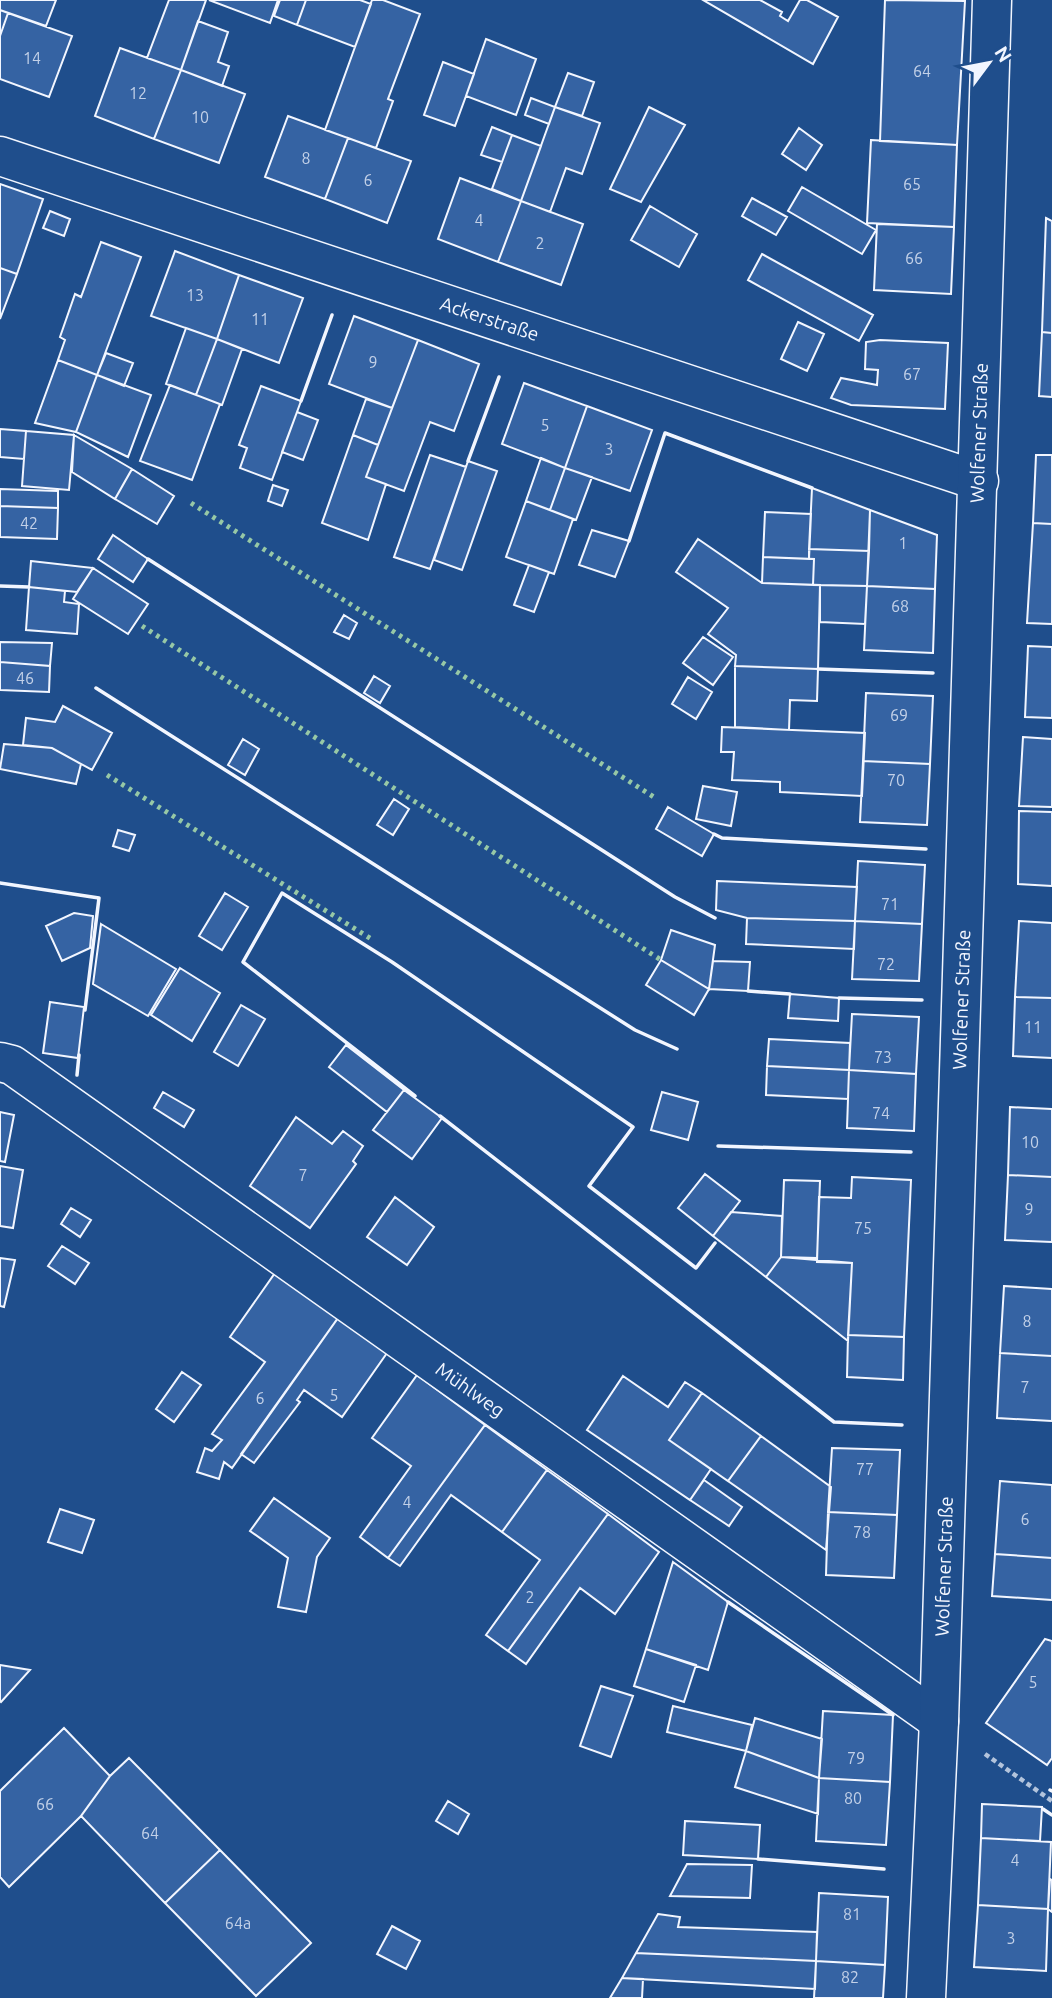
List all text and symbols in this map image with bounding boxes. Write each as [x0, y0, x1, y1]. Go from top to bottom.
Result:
north arrow [954, 28, 1024, 98]
text: N [990, 42, 1017, 66]
house number: 14 [23, 49, 41, 67]
house number: 64 [913, 62, 931, 80]
house number: 12 [129, 84, 147, 102]
house number: 10 [191, 108, 209, 126]
house number: 8 [301, 149, 311, 167]
house number: 6 [363, 171, 373, 189]
house number: 65 [903, 175, 921, 193]
house number: 4 [474, 211, 484, 229]
house number: 2 [535, 234, 545, 252]
house number: 66 [905, 249, 923, 267]
house number: 13 [186, 286, 204, 304]
street label: Ackerstraße [437, 292, 542, 345]
house number: 11 [251, 310, 269, 328]
house number: 9 [368, 353, 378, 371]
street label: Wolfener Straße [966, 362, 992, 503]
house number: 67 [903, 365, 921, 383]
house number: 5 [540, 416, 550, 434]
house number: 3 [604, 440, 614, 458]
house number: 42 [20, 514, 38, 532]
house number: 1 [898, 534, 908, 552]
house number: 68 [891, 597, 909, 615]
house number: 46 [16, 669, 34, 687]
house number: 69 [890, 706, 908, 724]
house number: 70 [887, 771, 905, 789]
house number: 71 [881, 895, 899, 913]
street label: Wolfener Straße [948, 929, 974, 1070]
house number: 72 [877, 955, 895, 973]
house number: 11 [1024, 1018, 1042, 1036]
house number: 73 [874, 1048, 892, 1066]
house number: 74 [872, 1104, 890, 1122]
house number: 10 [1021, 1133, 1039, 1151]
house number: 7 [298, 1166, 308, 1184]
house number: 9 [1024, 1200, 1034, 1218]
house number: 75 [854, 1219, 872, 1237]
house number: 8 [1022, 1312, 1032, 1330]
street label: Mühlweg [432, 1358, 509, 1421]
house number: 7 [1020, 1378, 1030, 1396]
house number: 5 [329, 1386, 339, 1404]
house number: 6 [255, 1389, 265, 1407]
house number: 77 [856, 1460, 874, 1478]
house number: 4 [402, 1493, 412, 1511]
street label: Wolfener Straße [931, 1496, 957, 1637]
house number: 6 [1020, 1510, 1030, 1528]
house number: 78 [853, 1523, 871, 1541]
house number: 2 [525, 1588, 535, 1606]
house number: 5 [1028, 1673, 1038, 1691]
house number: 79 [847, 1749, 865, 1767]
house number: 80 [844, 1789, 862, 1807]
house number: 66 [36, 1795, 54, 1813]
house number: 64 [141, 1824, 159, 1842]
house number: 4 [1010, 1851, 1020, 1869]
house number: 81 [843, 1905, 861, 1923]
house number: 64a [225, 1914, 251, 1932]
house number: 3 [1006, 1929, 1016, 1947]
house number: 82 [841, 1968, 859, 1986]

